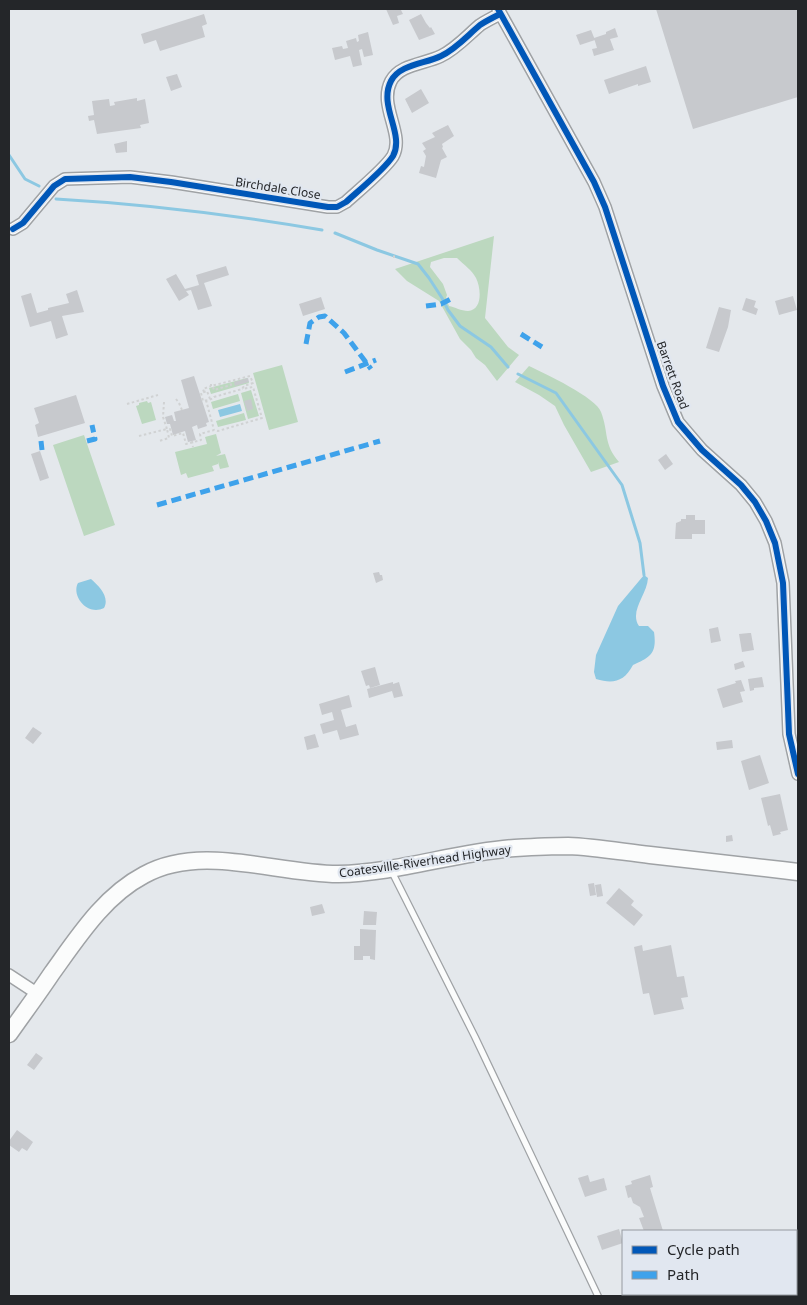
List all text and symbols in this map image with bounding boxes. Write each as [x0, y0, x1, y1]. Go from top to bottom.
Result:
street label: Birchdale Close [234, 173, 322, 203]
street label: Barrett Road [653, 338, 693, 412]
street label: Coatesville-Riverhead Highway [338, 840, 513, 881]
legend [622, 1230, 797, 1295]
text: Cycle path [667, 1239, 740, 1259]
text: Path [667, 1264, 699, 1284]

